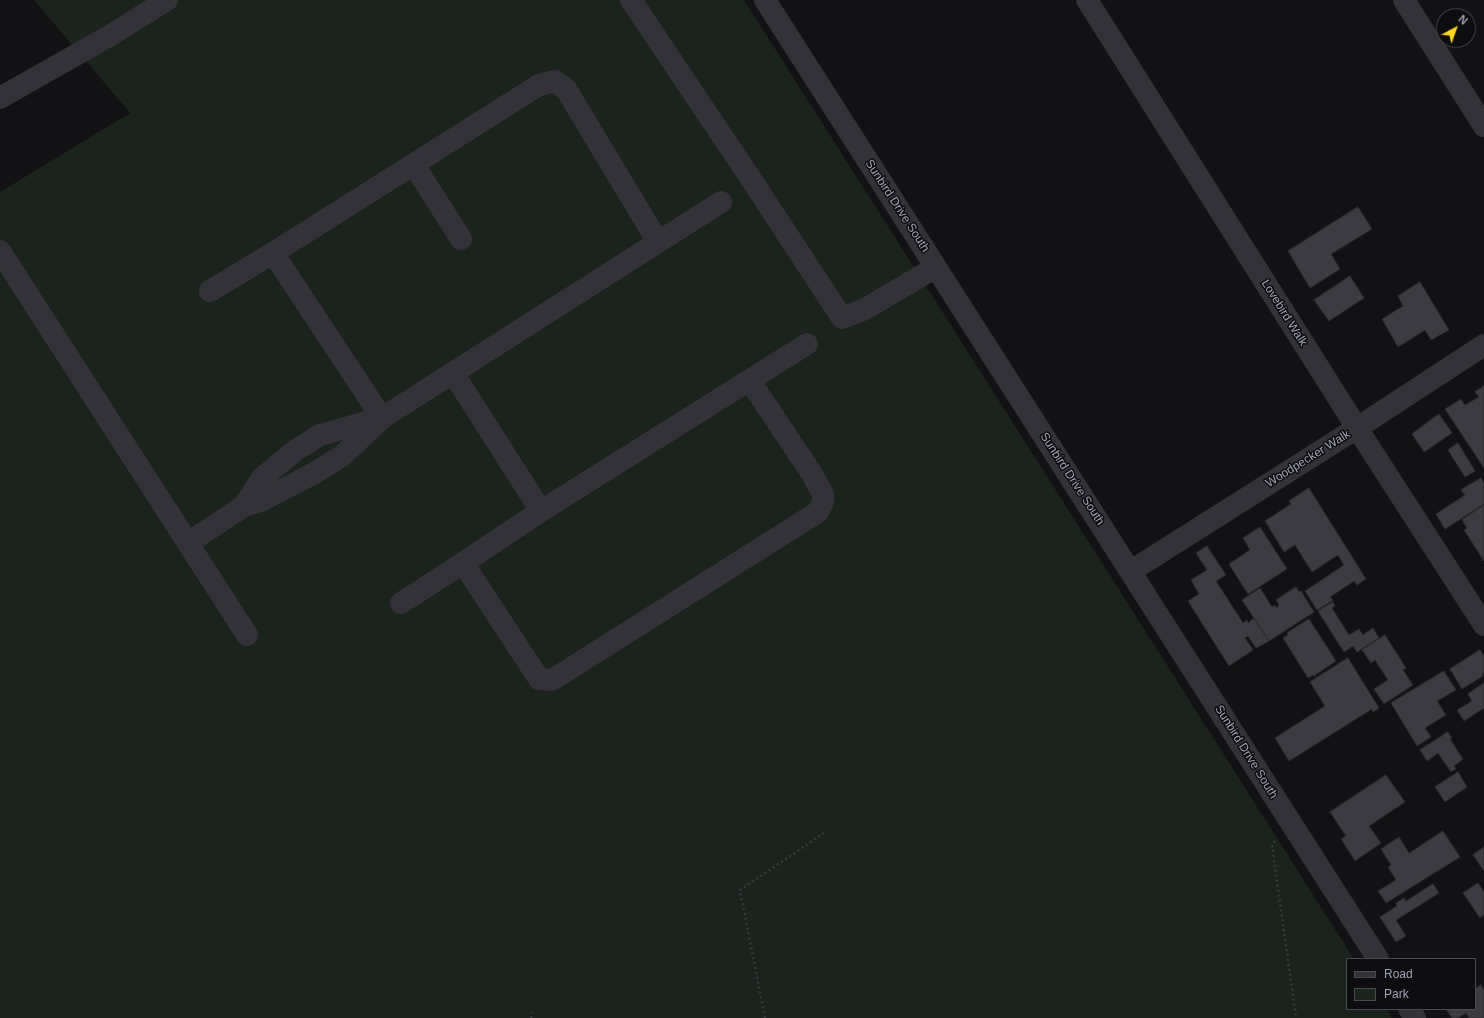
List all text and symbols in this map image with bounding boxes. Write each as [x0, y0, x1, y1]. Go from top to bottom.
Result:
north arrow [1436, 8, 1476, 48]
text: N [1456, 13, 1470, 27]
street label: Sunbird Drive South [862, 157, 932, 255]
street label: Lovebird Walk [1258, 277, 1310, 349]
street label: Woodpecker Walk [1263, 427, 1353, 491]
street label: Sunbird Drive South [1037, 430, 1107, 528]
street label: Sunbird Drive South [1211, 703, 1281, 801]
legend [1346, 958, 1476, 1010]
text: Road [1384, 967, 1413, 981]
text: Park [1384, 987, 1409, 1001]

